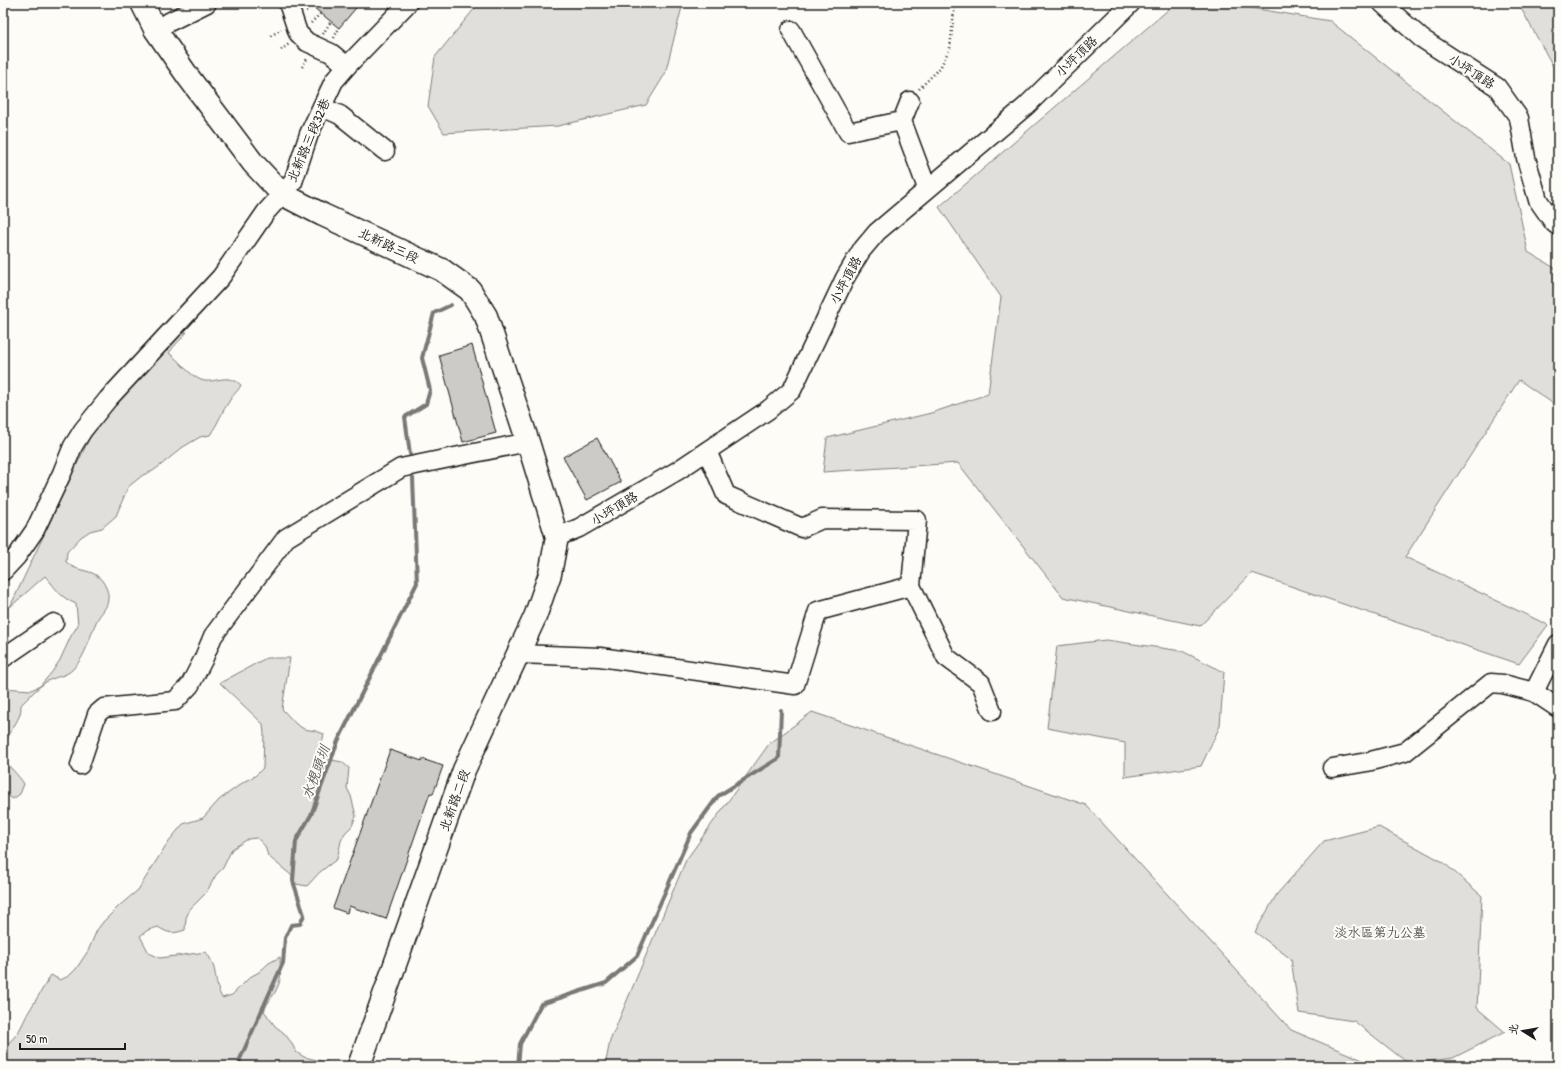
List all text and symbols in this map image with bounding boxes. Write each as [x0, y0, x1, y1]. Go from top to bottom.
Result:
street label: 小坪頂路 [1051, 31, 1101, 81]
street label: 小坪頂路 [1445, 49, 1499, 93]
street label: 北新路三段32巷 [282, 95, 334, 185]
street label: 北新路三段 [356, 223, 422, 267]
street label: 小坪頂路 [825, 253, 865, 307]
street label: 小坪頂路 [587, 487, 641, 529]
water label: 水梘頭圳 [296, 741, 334, 802]
street label: 北新路二段 [434, 766, 474, 834]
park label: 淡水區第九公墓 [1334, 923, 1426, 941]
north arrow [1503, 1011, 1543, 1051]
text: 北 [1505, 1022, 1521, 1036]
scale bar [20, 1025, 125, 1051]
text: 50 m [26, 1030, 47, 1047]

